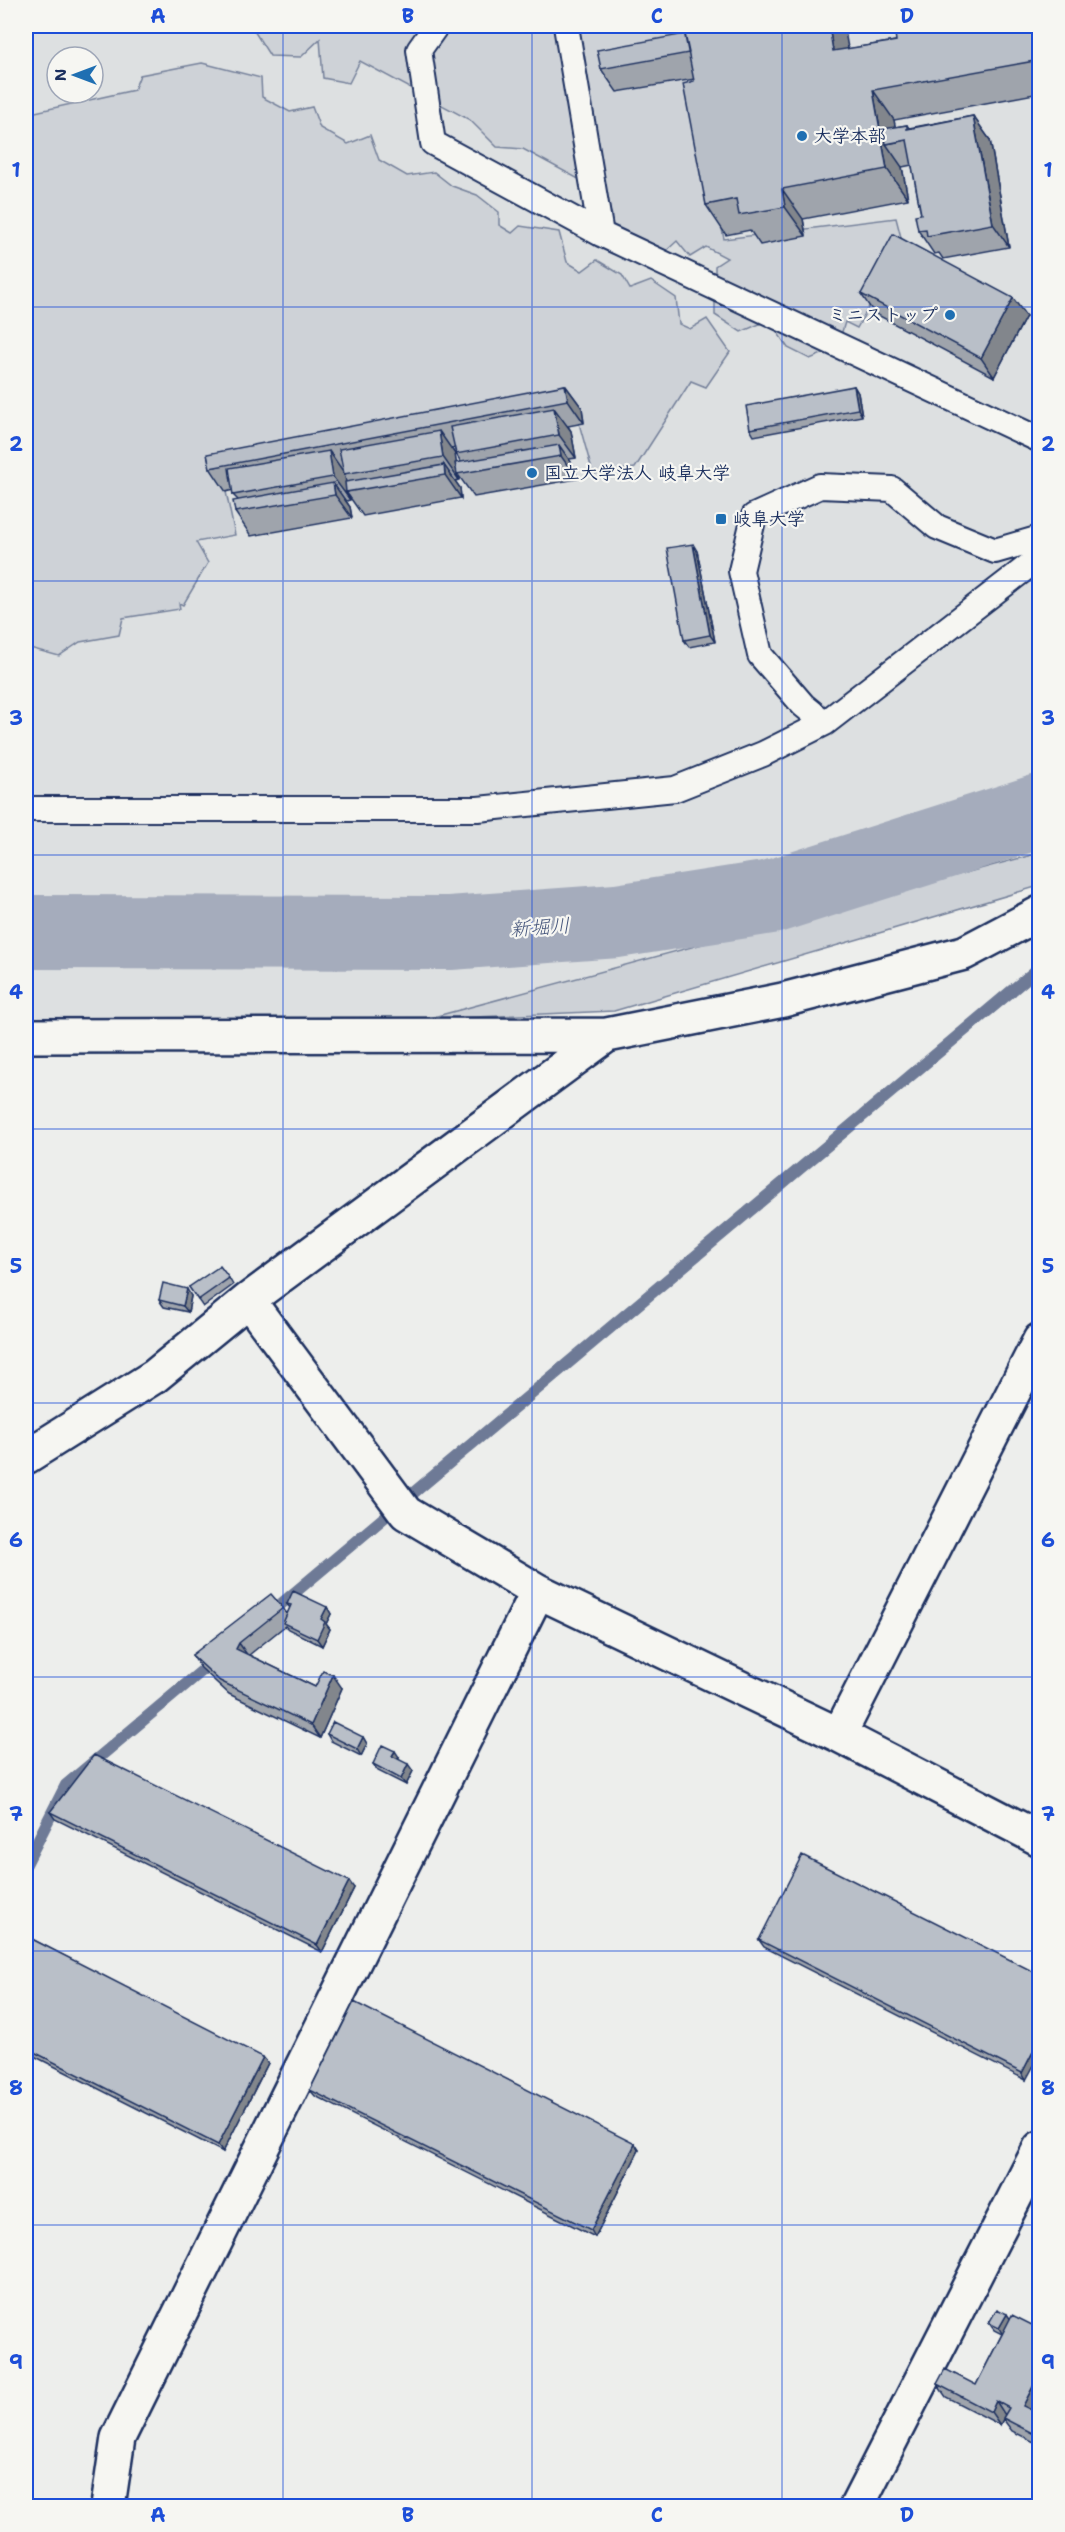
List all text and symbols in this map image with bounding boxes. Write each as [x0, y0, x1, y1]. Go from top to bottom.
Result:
text: A [150, 3, 166, 29]
text: B [402, 3, 414, 29]
text: C [651, 3, 663, 29]
text: D [900, 3, 914, 29]
north arrow [45, 45, 105, 105]
text: N [50, 69, 71, 81]
place label: 大学本部 [814, 124, 886, 148]
marker: 大学本部 [795, 129, 809, 143]
text: 1 [11, 157, 21, 183]
text: 1 [1043, 157, 1053, 183]
place label: ミニストップ [828, 303, 938, 327]
marker: ミニストップ [943, 308, 957, 322]
text: 2 [9, 431, 23, 457]
text: 2 [1041, 431, 1055, 457]
place label: 国立大学法人 岐阜大学 [544, 461, 730, 485]
marker: 国立大学法人 岐阜大学 [525, 466, 539, 480]
place label: 岐阜大学 [733, 507, 805, 531]
marker: 岐阜大学 [714, 512, 728, 526]
text: 3 [9, 705, 23, 731]
text: 3 [1041, 705, 1055, 731]
water label: 新堀川 [509, 912, 571, 942]
text: 4 [9, 979, 23, 1005]
text: 4 [1041, 979, 1055, 1005]
text: 5 [10, 1253, 22, 1279]
text: 5 [1042, 1253, 1054, 1279]
text: 6 [9, 1527, 23, 1553]
text: 6 [1041, 1527, 1055, 1553]
text: 7 [9, 1801, 23, 1827]
text: 7 [1041, 1801, 1055, 1827]
text: 8 [9, 2075, 23, 2101]
text: 8 [1041, 2075, 1055, 2101]
text: 9 [9, 2349, 23, 2375]
text: 9 [1041, 2349, 1055, 2375]
text: A [150, 2502, 166, 2528]
text: B [402, 2502, 414, 2528]
text: C [651, 2502, 663, 2528]
text: D [900, 2502, 914, 2528]

